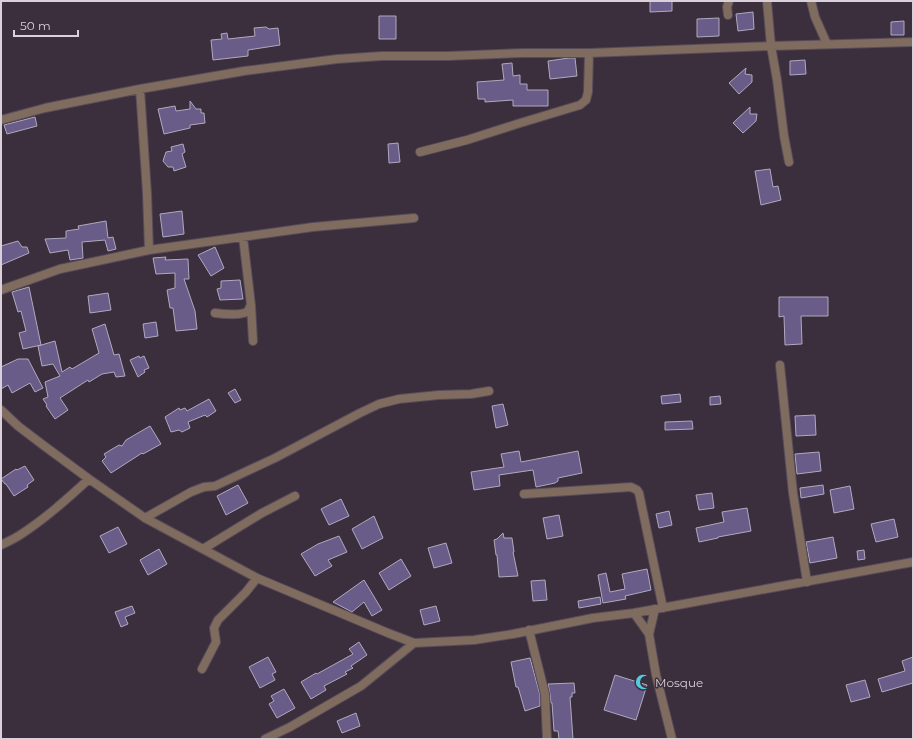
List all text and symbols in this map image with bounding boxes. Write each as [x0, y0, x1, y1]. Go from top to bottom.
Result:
scale bar [14, 12, 78, 38]
text: 50 m [20, 18, 51, 33]
mosque icon: Mosque [634, 673, 652, 691]
place label: Mosque [655, 675, 703, 690]

